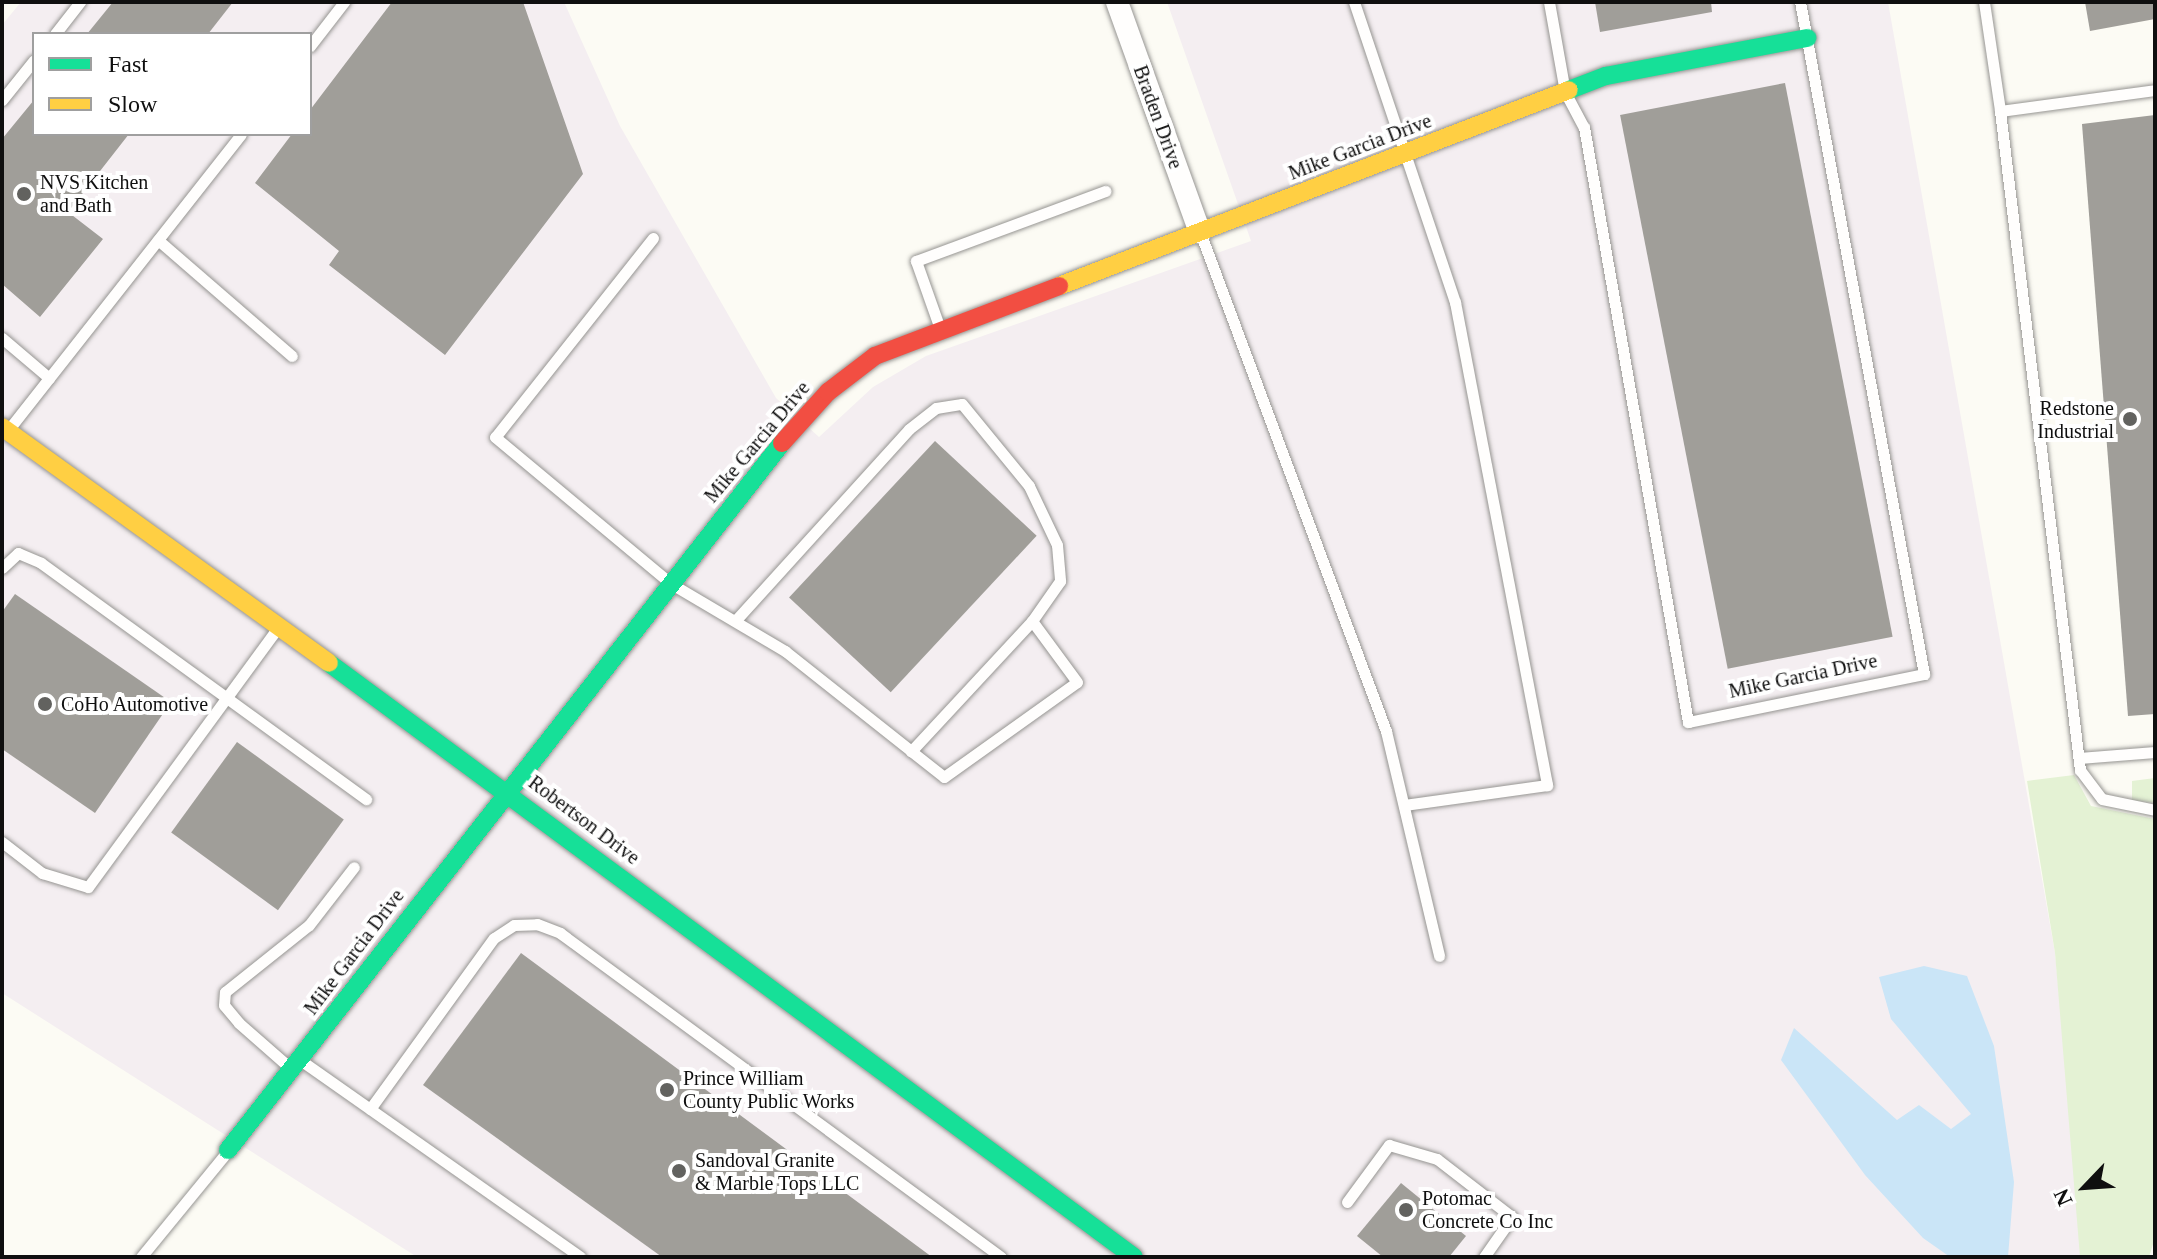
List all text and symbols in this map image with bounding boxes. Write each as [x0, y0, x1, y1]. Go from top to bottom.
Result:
legend [32, 32, 312, 136]
text: Fast [108, 51, 148, 77]
street label: Braden Drive [1128, 62, 1188, 172]
text: Slow [108, 91, 157, 117]
street label: Mike Garcia Drive [1285, 109, 1435, 185]
place label: NVS Kitchen and Bath [40, 170, 148, 217]
marker: NVS Kitchen and Bath [15, 185, 33, 203]
street label: Mike Garcia Drive [699, 376, 815, 508]
place label: Redstone Industrial [2037, 396, 2114, 443]
marker: Redstone Industrial [2121, 410, 2139, 428]
street label: Mike Garcia Drive [1727, 649, 1879, 703]
place label: CoHo Automotive [61, 692, 209, 716]
marker: CoHo Automotive [36, 695, 54, 713]
street label: Robertson Drive [524, 770, 644, 870]
street label: Mike Garcia Drive [299, 884, 409, 1020]
place label: Prince William County Public Works [683, 1066, 855, 1113]
marker: Prince William County Public Works [658, 1081, 676, 1099]
north arrow [2045, 1147, 2125, 1227]
place label: Sandoval Granite & Marble Tops LLC [695, 1148, 860, 1195]
marker: Sandoval Granite & Marble Tops LLC [670, 1162, 688, 1180]
text: N [2048, 1185, 2077, 1210]
place label: Potomac Concrete Co Inc [1422, 1186, 1553, 1233]
marker: Potomac Concrete Co Inc [1397, 1201, 1415, 1219]

